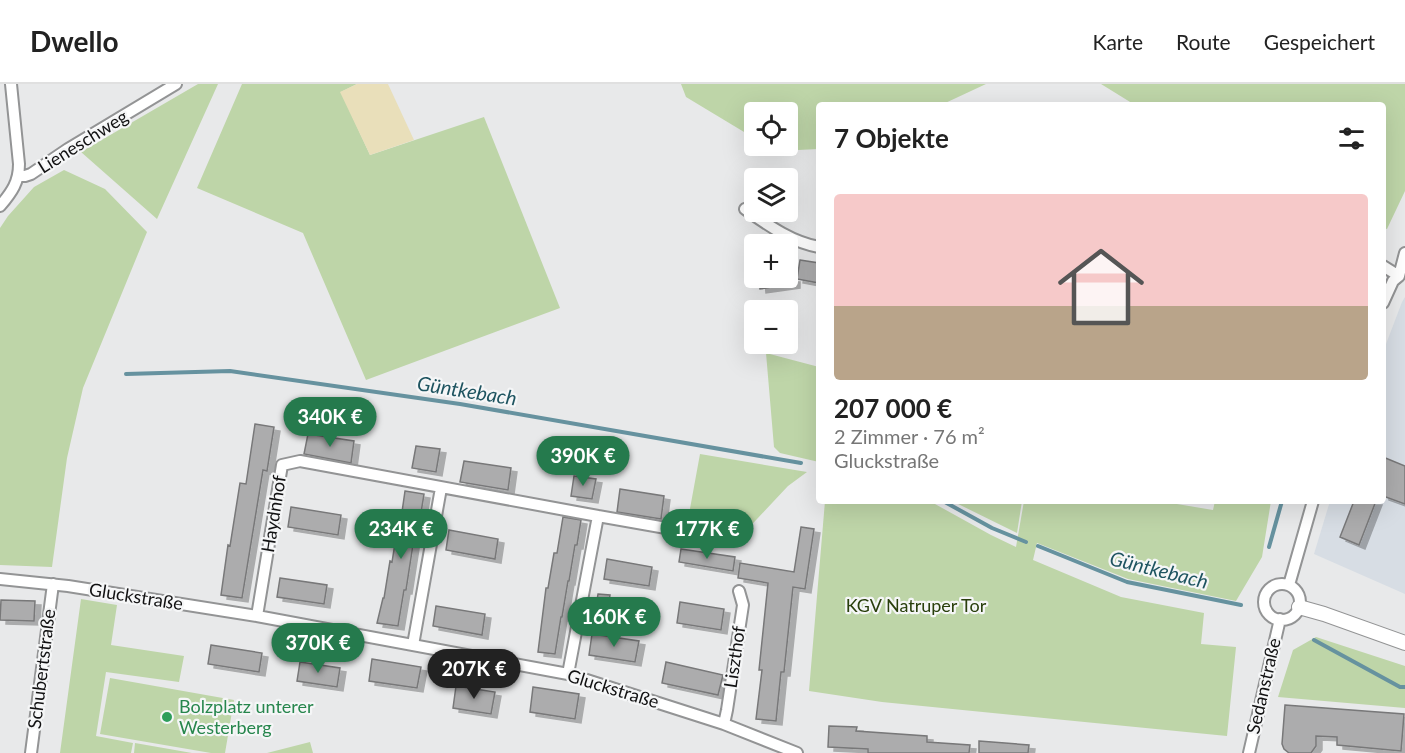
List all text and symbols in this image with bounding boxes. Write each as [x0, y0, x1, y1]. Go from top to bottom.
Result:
text: Dwello [30, 24, 118, 58]
text: Karte [1093, 29, 1143, 54]
text: Route [1176, 29, 1231, 54]
text: Gespeichert [1264, 29, 1375, 54]
map controls [744, 102, 798, 354]
button: locate [744, 102, 798, 156]
street label: Lieneschweg [33, 105, 132, 177]
text: 7 Objekte [834, 122, 949, 154]
icon: filters [1335, 122, 1368, 155]
button: layers [744, 168, 798, 222]
icon: home [1047, 233, 1155, 341]
button: + [744, 234, 798, 288]
button: − [744, 300, 798, 354]
water label: Güntkebach [416, 370, 519, 410]
text: 207 000 € [834, 392, 952, 424]
pin: 340K € [281, 397, 379, 448]
text: 340K € [298, 404, 362, 428]
text: 2 Zimmer · 76 m² [834, 424, 985, 448]
pin: 390K € [534, 436, 632, 487]
text: 390K € [551, 443, 615, 467]
text: Gluckstraße [834, 448, 939, 472]
street label: Haydnhof [256, 473, 290, 554]
pin: 234K € [352, 509, 450, 560]
pin: 177K € [658, 509, 756, 560]
text: 234K € [369, 516, 433, 540]
text: 177K € [675, 516, 739, 540]
water label: Güntkebach [1108, 545, 1211, 593]
street label: Gluckstraße [88, 578, 185, 614]
park label: KGV Natruper Tor [846, 594, 987, 616]
pin: 160K € [565, 597, 663, 648]
text: 160K € [582, 604, 646, 628]
street label: Schubertstraße [23, 608, 59, 730]
pin: 370K € [269, 623, 367, 674]
street label: Liszthof [719, 624, 749, 689]
text: 370K € [286, 630, 350, 654]
street label: Sedanstraße [1241, 636, 1285, 736]
pin: 207K € [425, 649, 523, 700]
text: 207K € [442, 656, 506, 680]
street label: Gluckstraße [565, 664, 662, 712]
place label: Bolzplatz unterer Westerberg [179, 695, 314, 738]
marker: Bolzplatz unterer Westerberg [160, 710, 174, 724]

